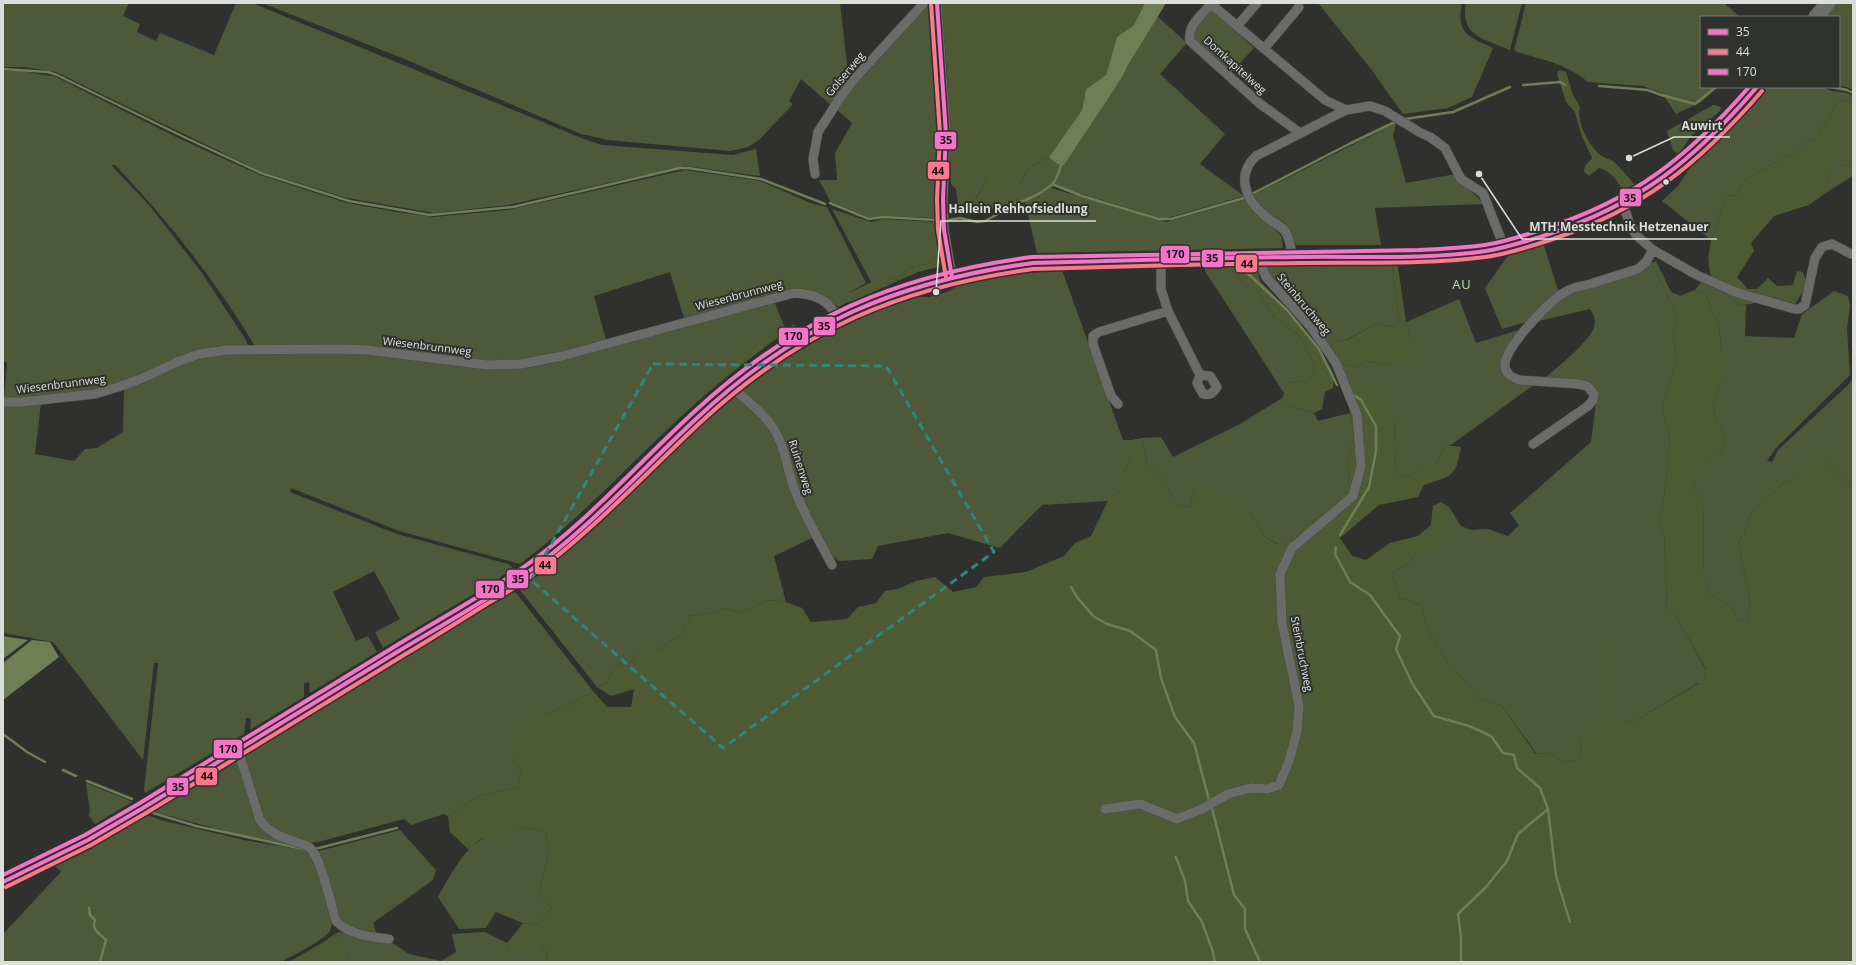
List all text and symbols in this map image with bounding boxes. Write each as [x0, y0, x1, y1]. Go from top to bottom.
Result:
legend [1700, 16, 1840, 88]
text: 35 [1736, 23, 1750, 40]
street label: Domkapitelweg [1201, 32, 1270, 97]
text: 44 [1736, 43, 1750, 60]
street label: Golserweg [822, 48, 868, 99]
text: 170 [1736, 63, 1757, 80]
callout: Auwirt [1674, 113, 1730, 137]
text: Auwirt [1682, 117, 1722, 134]
line badge: 35 [934, 131, 957, 150]
text: 35 [940, 132, 952, 147]
line badge: 44 [927, 161, 950, 180]
text: 44 [932, 163, 945, 178]
unlabelled marker [1661, 177, 1671, 187]
line badge: 35 [1619, 188, 1642, 207]
text: 35 [1624, 190, 1636, 205]
callout: Hallein Rehhofsiedlung [941, 197, 1096, 221]
text: Hallein Rehhofsiedlung [949, 200, 1088, 217]
callout: MTH Messtechnik Hetzenauer [1522, 215, 1717, 239]
text: MTH Messtechnik Hetzenauer [1529, 218, 1709, 235]
line badge: 170 [1160, 245, 1190, 264]
text: 170 [1166, 246, 1184, 261]
line badge: 35 [1201, 249, 1224, 268]
text: 35 [1206, 250, 1218, 265]
line badge: 44 [1235, 254, 1258, 273]
text: 44 [1241, 256, 1254, 271]
street label: Steinbruchweg [1274, 270, 1335, 338]
district label: AU [1452, 275, 1472, 293]
street label: Wiesenbrunnweg [694, 276, 784, 313]
line badge: 35 [813, 316, 836, 336]
text: 35 [818, 318, 830, 333]
line badge: 170 [778, 327, 809, 346]
text: 170 [784, 328, 802, 343]
street label: Wiesenbrunnweg [382, 333, 472, 358]
street label: Wiesenbrunnweg [16, 371, 106, 396]
street label: Ruinenweg [786, 438, 817, 496]
line badge: 44 [534, 556, 557, 575]
text: 44 [539, 557, 552, 572]
line badge: 35 [506, 569, 529, 589]
text: 35 [512, 571, 524, 586]
line badge: 170 [475, 580, 505, 599]
text: 170 [481, 581, 499, 596]
street label: Steinbruchweg [1288, 615, 1317, 693]
line badge: 170 [213, 739, 243, 759]
text: 170 [219, 741, 237, 756]
line badge: 44 [195, 767, 218, 786]
text: 44 [201, 768, 214, 783]
line badge: 35 [166, 777, 189, 796]
text: 35 [172, 779, 184, 794]

